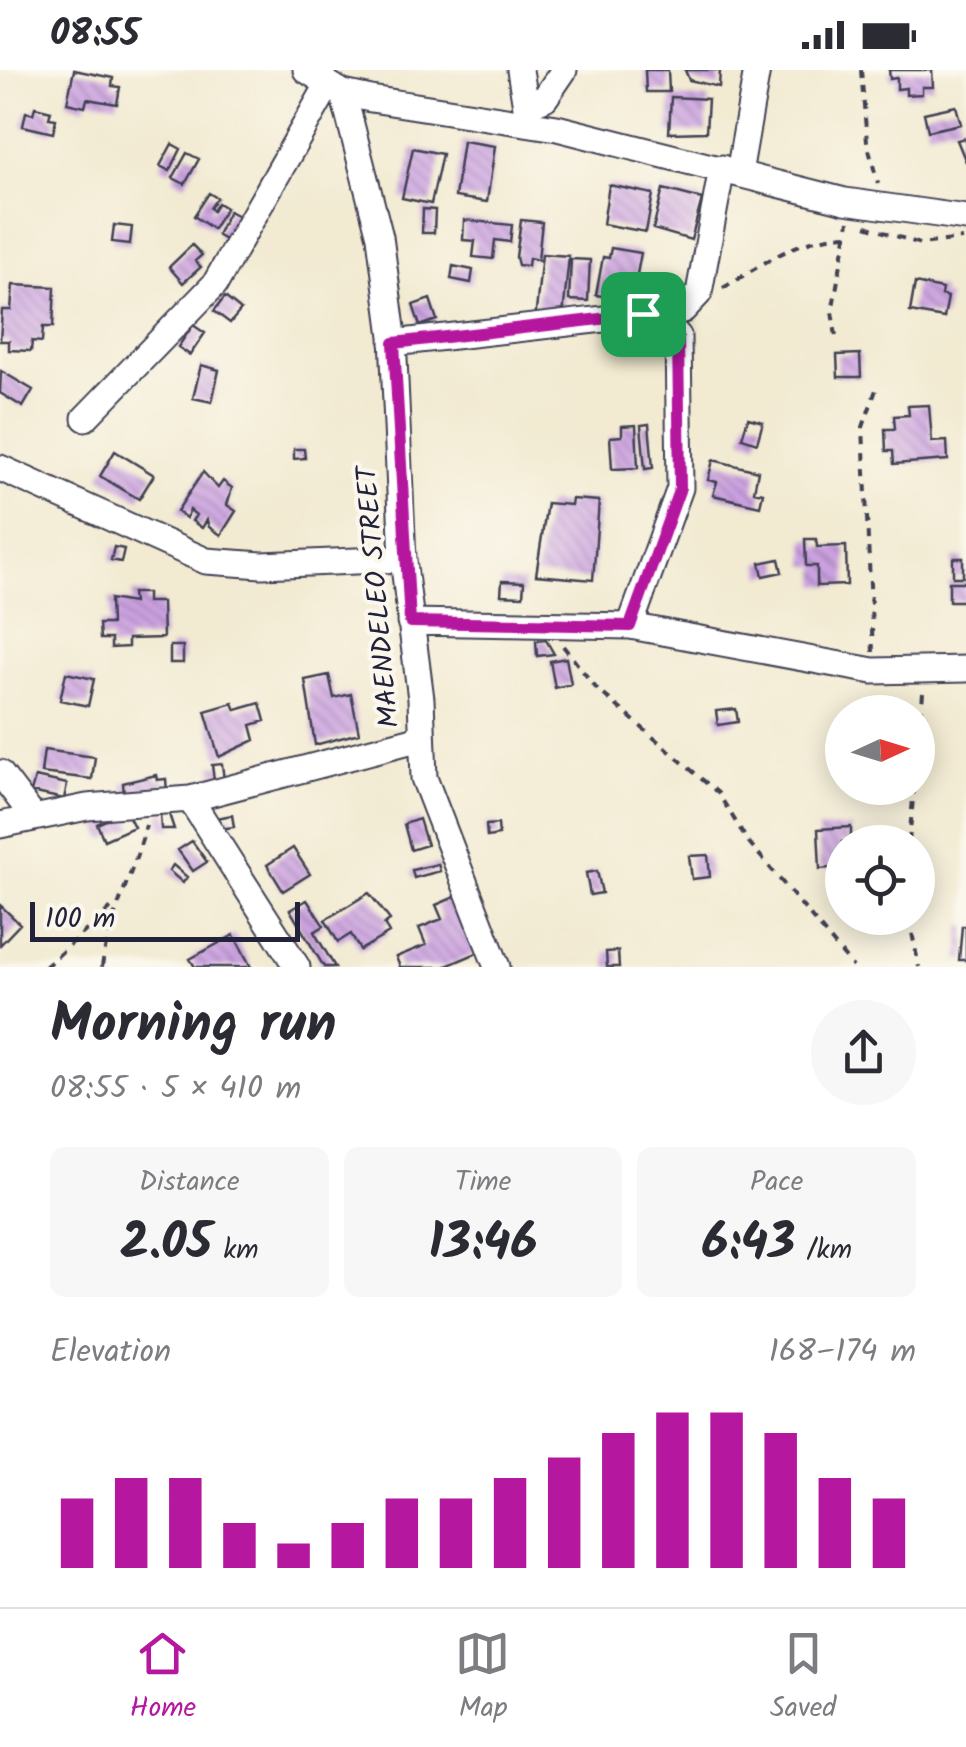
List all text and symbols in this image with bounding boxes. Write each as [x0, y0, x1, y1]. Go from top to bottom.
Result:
text: 08:55 [50, 5, 140, 65]
pin [601, 272, 686, 357]
icon: arrive [616, 287, 671, 342]
street label: MAENDELEO STREET [345, 462, 413, 730]
north arrow [825, 695, 935, 805]
map controls [825, 695, 935, 935]
button: locate [825, 825, 935, 935]
scale bar [30, 897, 300, 941]
text: 100 m [45, 897, 115, 942]
text: Morning run [50, 983, 337, 1070]
button: share [811, 1000, 916, 1105]
text: 08:55 · 5 × 410 m [50, 1064, 301, 1115]
text: Distance [139, 1160, 240, 1205]
text: Time [455, 1160, 511, 1205]
text: Pace [750, 1160, 803, 1205]
text: 2.05 [120, 1205, 212, 1285]
text: 13:46 [428, 1205, 538, 1285]
text: 6:43 [701, 1205, 795, 1285]
text: km [212, 1228, 259, 1273]
text: /km [795, 1228, 852, 1273]
text: Elevation [50, 1327, 171, 1378]
text: 168–174 m [769, 1327, 916, 1378]
tab: Home [130, 1626, 196, 1731]
tab: Map [455, 1626, 510, 1731]
tab: Saved [770, 1626, 836, 1731]

